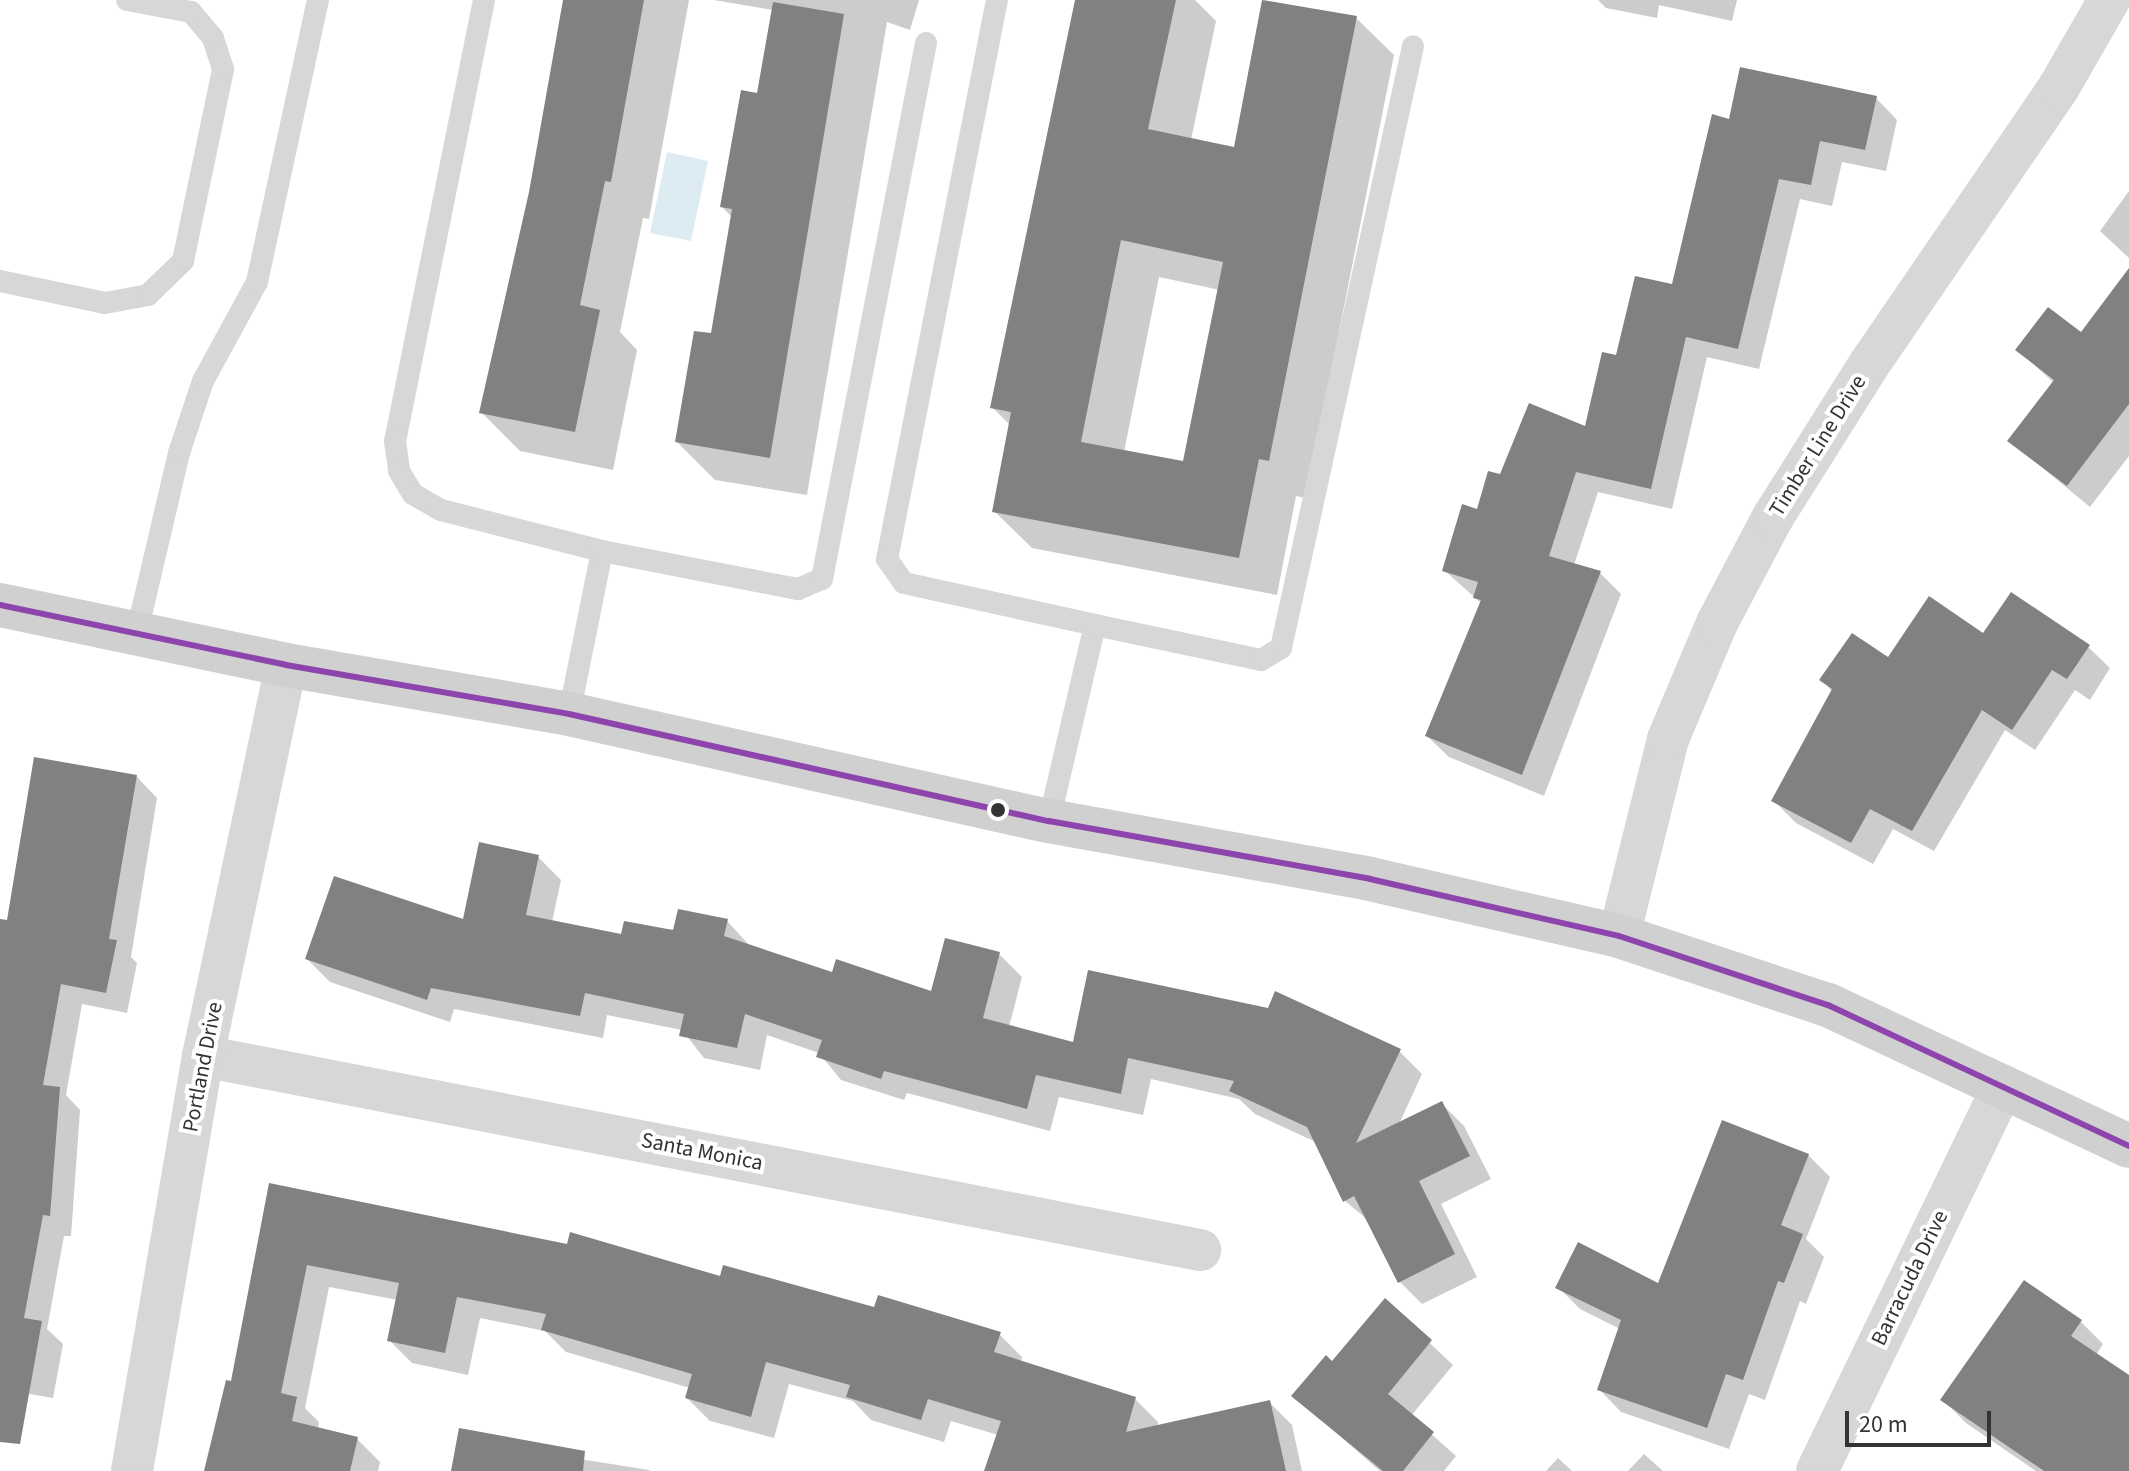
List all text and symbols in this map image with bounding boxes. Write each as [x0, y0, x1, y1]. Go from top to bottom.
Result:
street label: Timber Line Drive [1764, 370, 1872, 522]
unlabelled marker [990, 802, 1006, 818]
street label: Portland Drive [177, 1000, 229, 1134]
street label: Santa Monica [639, 1127, 765, 1177]
street label: Barracuda Drive [1866, 1206, 1954, 1350]
scale bar [1849, 1395, 1995, 1445]
text: 20 m [1859, 1407, 1908, 1442]

